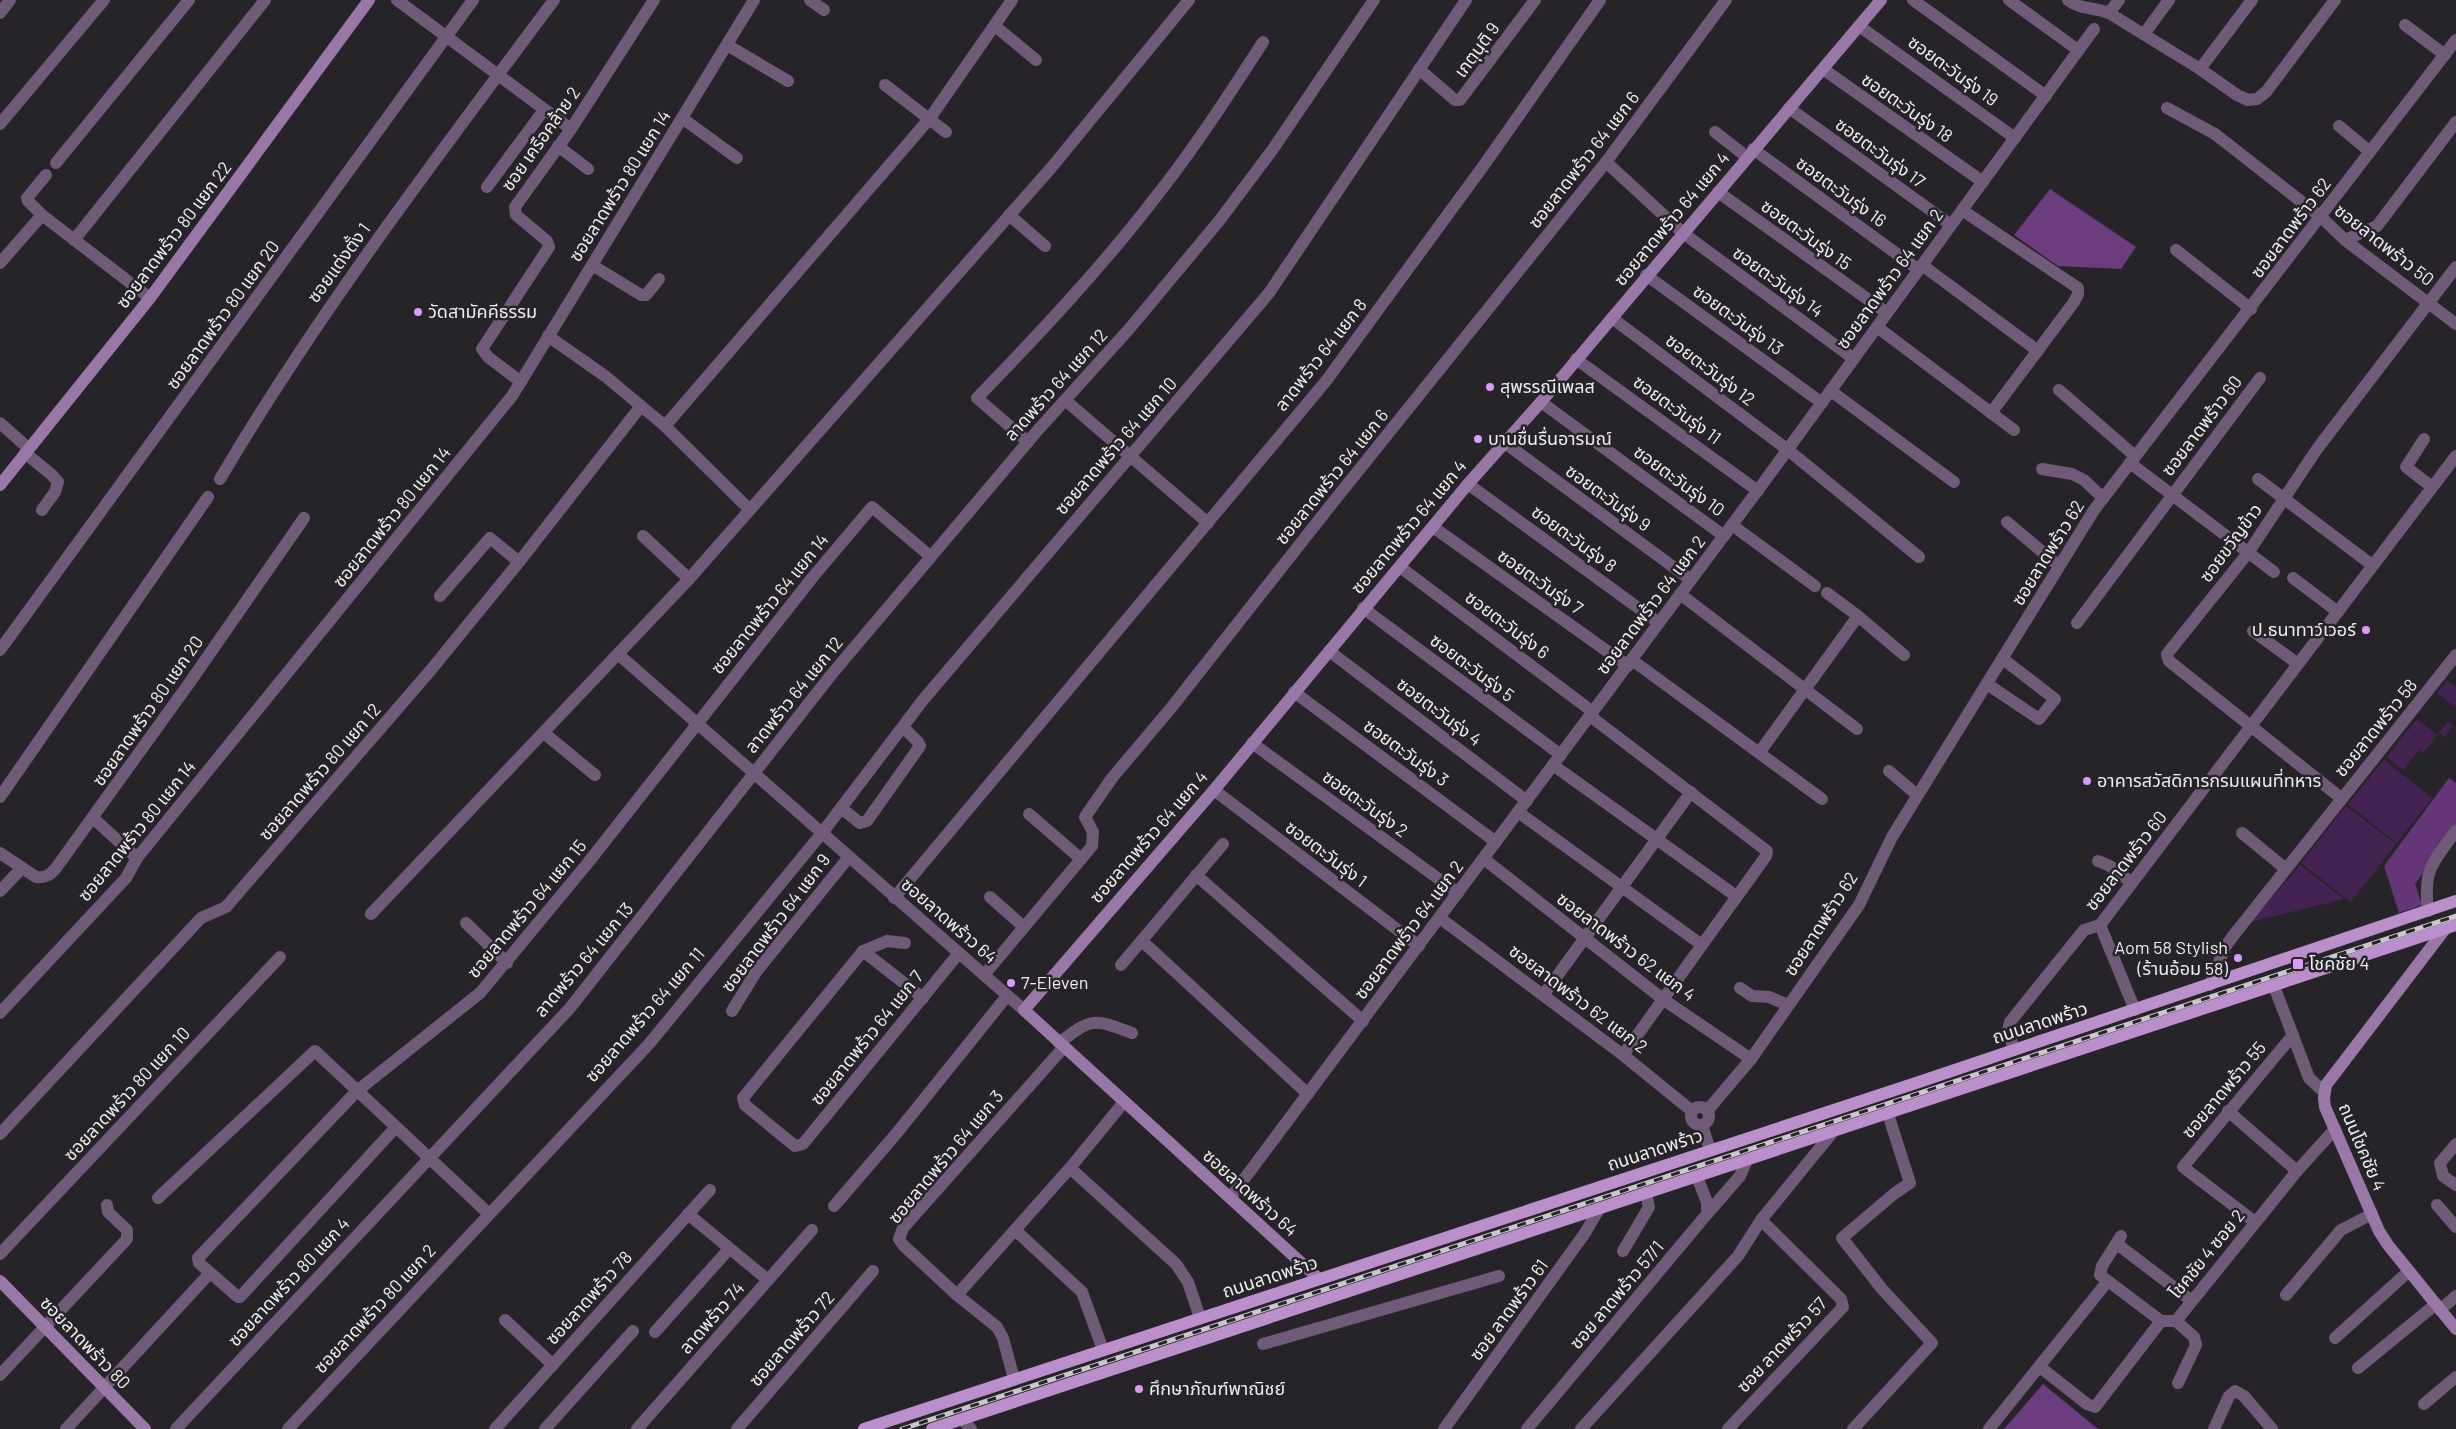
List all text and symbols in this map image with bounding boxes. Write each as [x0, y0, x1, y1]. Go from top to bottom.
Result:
street label: เกตุนุติ 9 [1449, 17, 1504, 82]
street label: ซอยตะวันรุ่ง 19 [1904, 30, 2003, 111]
street label: ซอยตะวันรุ่ง 18 [1857, 68, 1957, 147]
street label: ซอย เครือคล้าย 2 [496, 82, 584, 195]
street label: ซอยลาดพร้าว 64 แยก 6 [1523, 87, 1643, 232]
street label: ซอยลาดพร้าว 80 แยก 14 [563, 105, 675, 265]
street label: ซอยตะวันรุ่ง 17 [1831, 112, 1930, 193]
street label: ซอยลาดพร้าว 64 แยก 4 [1609, 147, 1734, 290]
street label: ซอยตะวันรุ่ง 16 [1792, 151, 1891, 232]
street label: ซอยลาดพร้าว 80 แยก 22 [111, 157, 236, 312]
street label: ซอยลาดพร้าว 62 [2245, 173, 2335, 282]
street label: ซอยตะวันรุ่ง 15 [1757, 194, 1856, 275]
street label: ซอยลาดพร้าว 50 [2330, 199, 2439, 290]
street label: ซอยลาดพร้าว 64 แยก 2 [1831, 204, 1947, 353]
street label: ซอยแต่งตั้ง 1 [302, 218, 374, 307]
street label: ซอยลาดพร้าว 80 แยก 20 [161, 236, 284, 393]
street label: ซอยตะวันรุ่ง 14 [1728, 241, 1828, 322]
street label: ซอยตะวันรุ่ง 13 [1689, 279, 1788, 360]
street label: ลาดพร้าว 64 แยก 8 [1269, 294, 1371, 415]
place label: วัดสามัคคีธรรม [428, 300, 537, 322]
marker: วัดสามัคคีธรรม [412, 306, 424, 318]
street label: ลาดพร้าว 64 แยก 12 [999, 324, 1111, 445]
street label: ซอยตะวันรุ่ง 12 [1661, 328, 1760, 411]
street label: ซอยตะวันรุ่ง 11 [1629, 370, 1726, 449]
street label: ซอยลาดพร้าว 60 [2156, 371, 2246, 480]
street label: ซอยลาดพร้าว 64 แยก 10 [1050, 372, 1181, 519]
place label: สุพรรณีเพลส [1500, 375, 1595, 398]
marker: สุพรรณีเพลส [1484, 381, 1496, 393]
street label: ซอยลาดพร้าว 64 แยก 6 [1270, 404, 1393, 548]
place label: บานชื่นรื่นอารมณ์ [1488, 426, 1612, 449]
marker: บานชื่นรื่นอารมณ์ [1472, 433, 1484, 445]
street label: ซอยตะวันรุ่ง 10 [1629, 440, 1729, 521]
street label: ซอยลาดพร้าว 80 แยก 14 [328, 441, 455, 591]
street label: ซอยลาดพร้าว 64 แยก 4 [1346, 455, 1471, 598]
street label: ซอยตะวันรุ่ง 9 [1561, 459, 1655, 536]
street label: ซอยลาดพร้าว 62 [2006, 496, 2088, 609]
street label: ซอยขวัญข้าว [2194, 499, 2266, 586]
street label: ซอยตะวันรุ่ง 8 [1527, 500, 1621, 577]
street label: ซอยลาดพร้าว 64 แยก 14 [706, 529, 833, 678]
street label: ซอยลาดพร้าว 64 แยก 2 [1591, 531, 1710, 678]
street label: ซอยตะวันรุ่ง 7 [1493, 544, 1588, 620]
street label: ซอยตะวันรุ่ง 6 [1461, 585, 1554, 664]
place label: ป.ธนาทาว์เวอร์ [2252, 618, 2357, 640]
marker: ป.ธนาทาว์เวอร์ [2360, 624, 2372, 636]
street label: ซอยตะวันรุ่ง 5 [1426, 628, 1519, 707]
street label: ซอยลาดพร้าว 80 แยก 20 [87, 631, 207, 790]
street label: ลาดพร้าว 64 แยก 12 [740, 632, 847, 757]
street label: ซอยตะวันรุ่ง 4 [1392, 672, 1486, 751]
street label: ซอยลาดพร้าว 58 [2329, 674, 2421, 781]
street label: ซอยลาดพร้าว 80 แยก 12 [254, 698, 385, 844]
street label: ซอยตะวันรุ่ง 3 [1359, 714, 1453, 791]
street label: ซอยลาดพร้าว 80 แยก 14 [73, 755, 200, 905]
street label: ซอยตะวันรุ่ง 2 [1318, 765, 1413, 842]
street label: ซอยลาดพร้าว 64 แยก 4 [1085, 766, 1212, 907]
place label: อาคารสวัสดิการกรมแผนที่ทหาร [2097, 768, 2322, 791]
marker: อาคารสวัสดิการกรมแผนที่ทหาร [2081, 775, 2093, 787]
street label: ซอยลาดพร้าว 60 [2080, 806, 2171, 915]
street label: ซอยตะวันรุ่ง 1 [1281, 815, 1372, 892]
street label: ซอยลาดพร้าว 64 แยก 15 [462, 835, 591, 982]
street label: ซอยลาดพร้าว 64 แยก 9 [716, 849, 834, 996]
street label: ซอยลาดพร้าว 64 แยก 2 [1349, 856, 1468, 1003]
street label: ซอยลาดพร้าว 62 [1778, 867, 1862, 980]
street label: ซอยลาดพร้าว 64 [897, 873, 1002, 968]
street label: ซอยลาดพร้าว 62 แยก 4 [1553, 887, 1700, 1006]
street label: ลาดพร้าว 64 แยก 13 [529, 898, 638, 1021]
place label: Aom 58 Stylish (ร้านอ้อม 58) [2114, 936, 2228, 979]
street label: ซอยลาดพร้าว 62 แยก 2 [1505, 939, 1652, 1057]
street label: ซอยลาดพร้าว 64 แยก 11 [580, 943, 709, 1086]
marker: Aom 58 Stylish (ร้านอ้อม 58) [2232, 952, 2244, 964]
place label: โชคชัย 4 [2309, 952, 2369, 974]
marker: โชคชัย 4 [2291, 957, 2305, 971]
street label: ซอยลาดพร้าว 64 แยก 7 [805, 965, 928, 1109]
place label: 7-Eleven [1021, 971, 1089, 993]
marker: 7-Eleven [1005, 977, 1017, 989]
street label: ถนนลาดพร้าว [1989, 996, 2090, 1048]
street label: ซอยลาดพร้าว 80 แยก 10 [58, 1022, 194, 1165]
street label: ซอยลาดพร้าว 55 [2176, 1037, 2270, 1142]
street label: ซอยลาดพร้าว 64 แยก 3 [883, 1085, 1008, 1228]
street label: ถนนโชคชัย 4 [2335, 1099, 2391, 1194]
street label: ถนนลาดพร้าว [1604, 1123, 1705, 1175]
street label: ซอยลาดพร้าว 64 [1199, 1144, 1303, 1241]
street label: โชคชัย 4 ซอย 2 [2164, 1204, 2249, 1302]
street label: ซอยลาดพร้าว 80 แยก 4 [223, 1212, 354, 1350]
street label: ซอย ลาดพร้าว 57/1 [1565, 1236, 1668, 1353]
street label: ซอยลาดพร้าว 80 แยก 2 [309, 1239, 440, 1377]
street label: ซอยลาดพร้าว 78 [540, 1246, 636, 1349]
street label: ถนนลาดพร้าว [1219, 1250, 1320, 1302]
street label: ซอย ลาดพร้าว 61 [1464, 1255, 1552, 1364]
street label: ลาดพร้าว 74 [674, 1277, 748, 1358]
street label: ซอยลาดพร้าว 72 [744, 1286, 839, 1390]
street label: ซอยลาดพร้าว 80 [36, 1291, 135, 1393]
street label: ซอย ลาดพร้าว 57 [1732, 1292, 1831, 1396]
place label: ศึกษาภัณฑ์พาณิชย์ [1149, 1377, 1285, 1399]
marker: ศึกษาภัณฑ์พาณิชย์ [1133, 1383, 1145, 1395]

